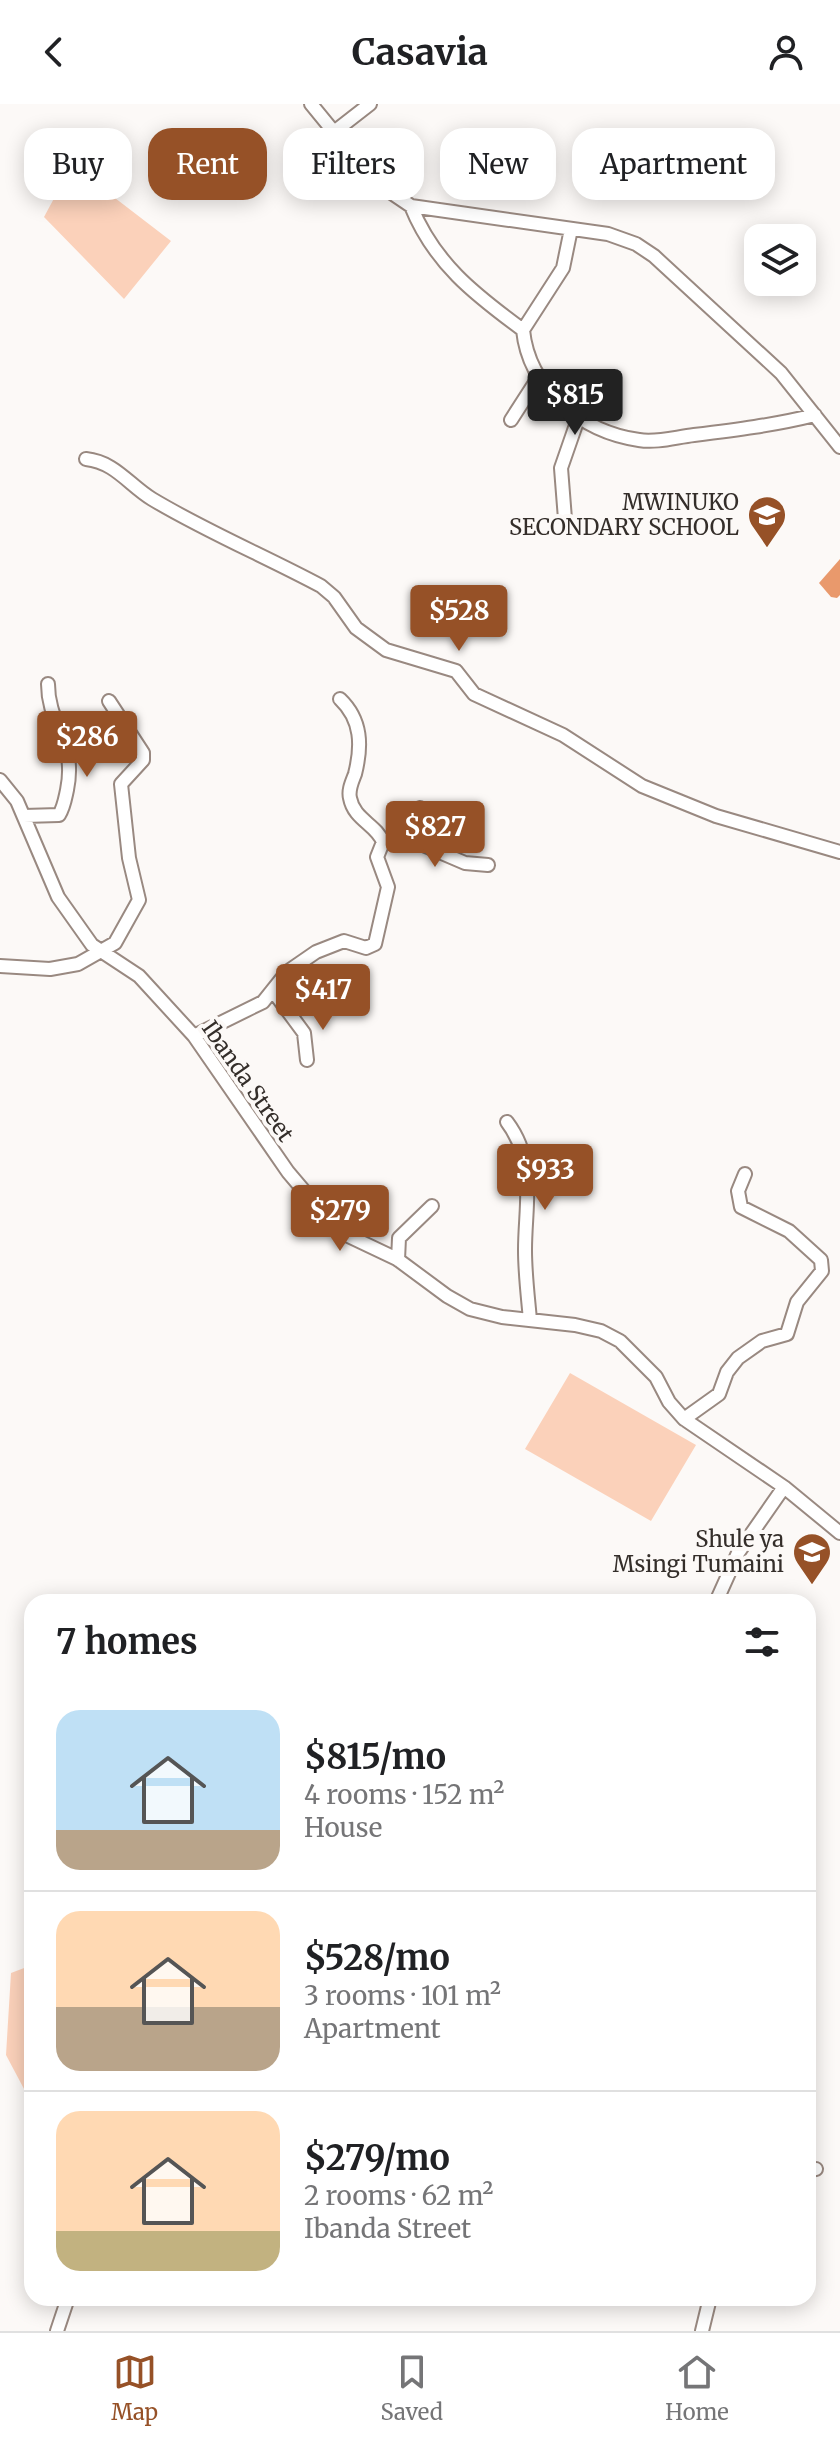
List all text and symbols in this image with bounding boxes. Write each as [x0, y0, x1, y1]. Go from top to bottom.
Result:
icon: back [32, 30, 76, 74]
text: Casavia [352, 30, 488, 75]
icon: person [764, 30, 808, 74]
chip: Buy [24, 128, 132, 200]
chip: Rent [148, 128, 267, 200]
chip: Filters [283, 128, 424, 200]
chip: New [440, 128, 556, 200]
chip: Apartment [572, 128, 775, 200]
map controls [744, 224, 816, 296]
button: layers [744, 224, 816, 296]
pin: $815 [528, 369, 622, 437]
text: $815 [546, 378, 604, 411]
place label: MWINUKO SECONDARY SCHOOL [509, 488, 739, 541]
school or university icon: MWINUKO SECONDARY SCHOOL [746, 494, 788, 549]
pin: $528 [412, 585, 506, 653]
text: $528 [428, 594, 490, 627]
pin: $286 [40, 711, 134, 779]
text: $286 [55, 720, 119, 753]
pin: $827 [388, 801, 482, 869]
text: $827 [404, 810, 466, 843]
pin: $417 [276, 964, 370, 1032]
text: $417 [294, 973, 352, 1006]
street label: Ibanda Street [196, 1015, 300, 1147]
pin: $933 [498, 1144, 592, 1212]
text: $933 [515, 1153, 575, 1186]
pin: $279 [293, 1185, 387, 1253]
text: $279 [309, 1194, 371, 1227]
place label: Shule ya Msingi Tumaini [613, 1525, 784, 1578]
school or university icon: Shule ya Msingi Tumaini [791, 1531, 833, 1586]
icon: filters [740, 1620, 784, 1664]
text: 7 homes [56, 1621, 198, 1663]
text: $815/mo [304, 1736, 446, 1778]
icon: home [120, 1742, 216, 1838]
text: 4 rooms · 152 m² [304, 1778, 504, 1811]
text: House [304, 1811, 382, 1844]
text: $528/mo [304, 1937, 450, 1979]
icon: home [120, 1943, 216, 2039]
text: 3 rooms · 101 m² [304, 1979, 501, 2012]
text: Apartment [304, 2012, 441, 2045]
text: $279/mo [304, 2137, 450, 2179]
icon: home [120, 2143, 216, 2239]
text: 2 rooms · 62 m² [304, 2179, 493, 2212]
text: Ibanda Street [304, 2212, 471, 2245]
tab: Map [111, 2350, 158, 2426]
tab: Saved [381, 2350, 443, 2426]
tab: Home [665, 2350, 729, 2426]

